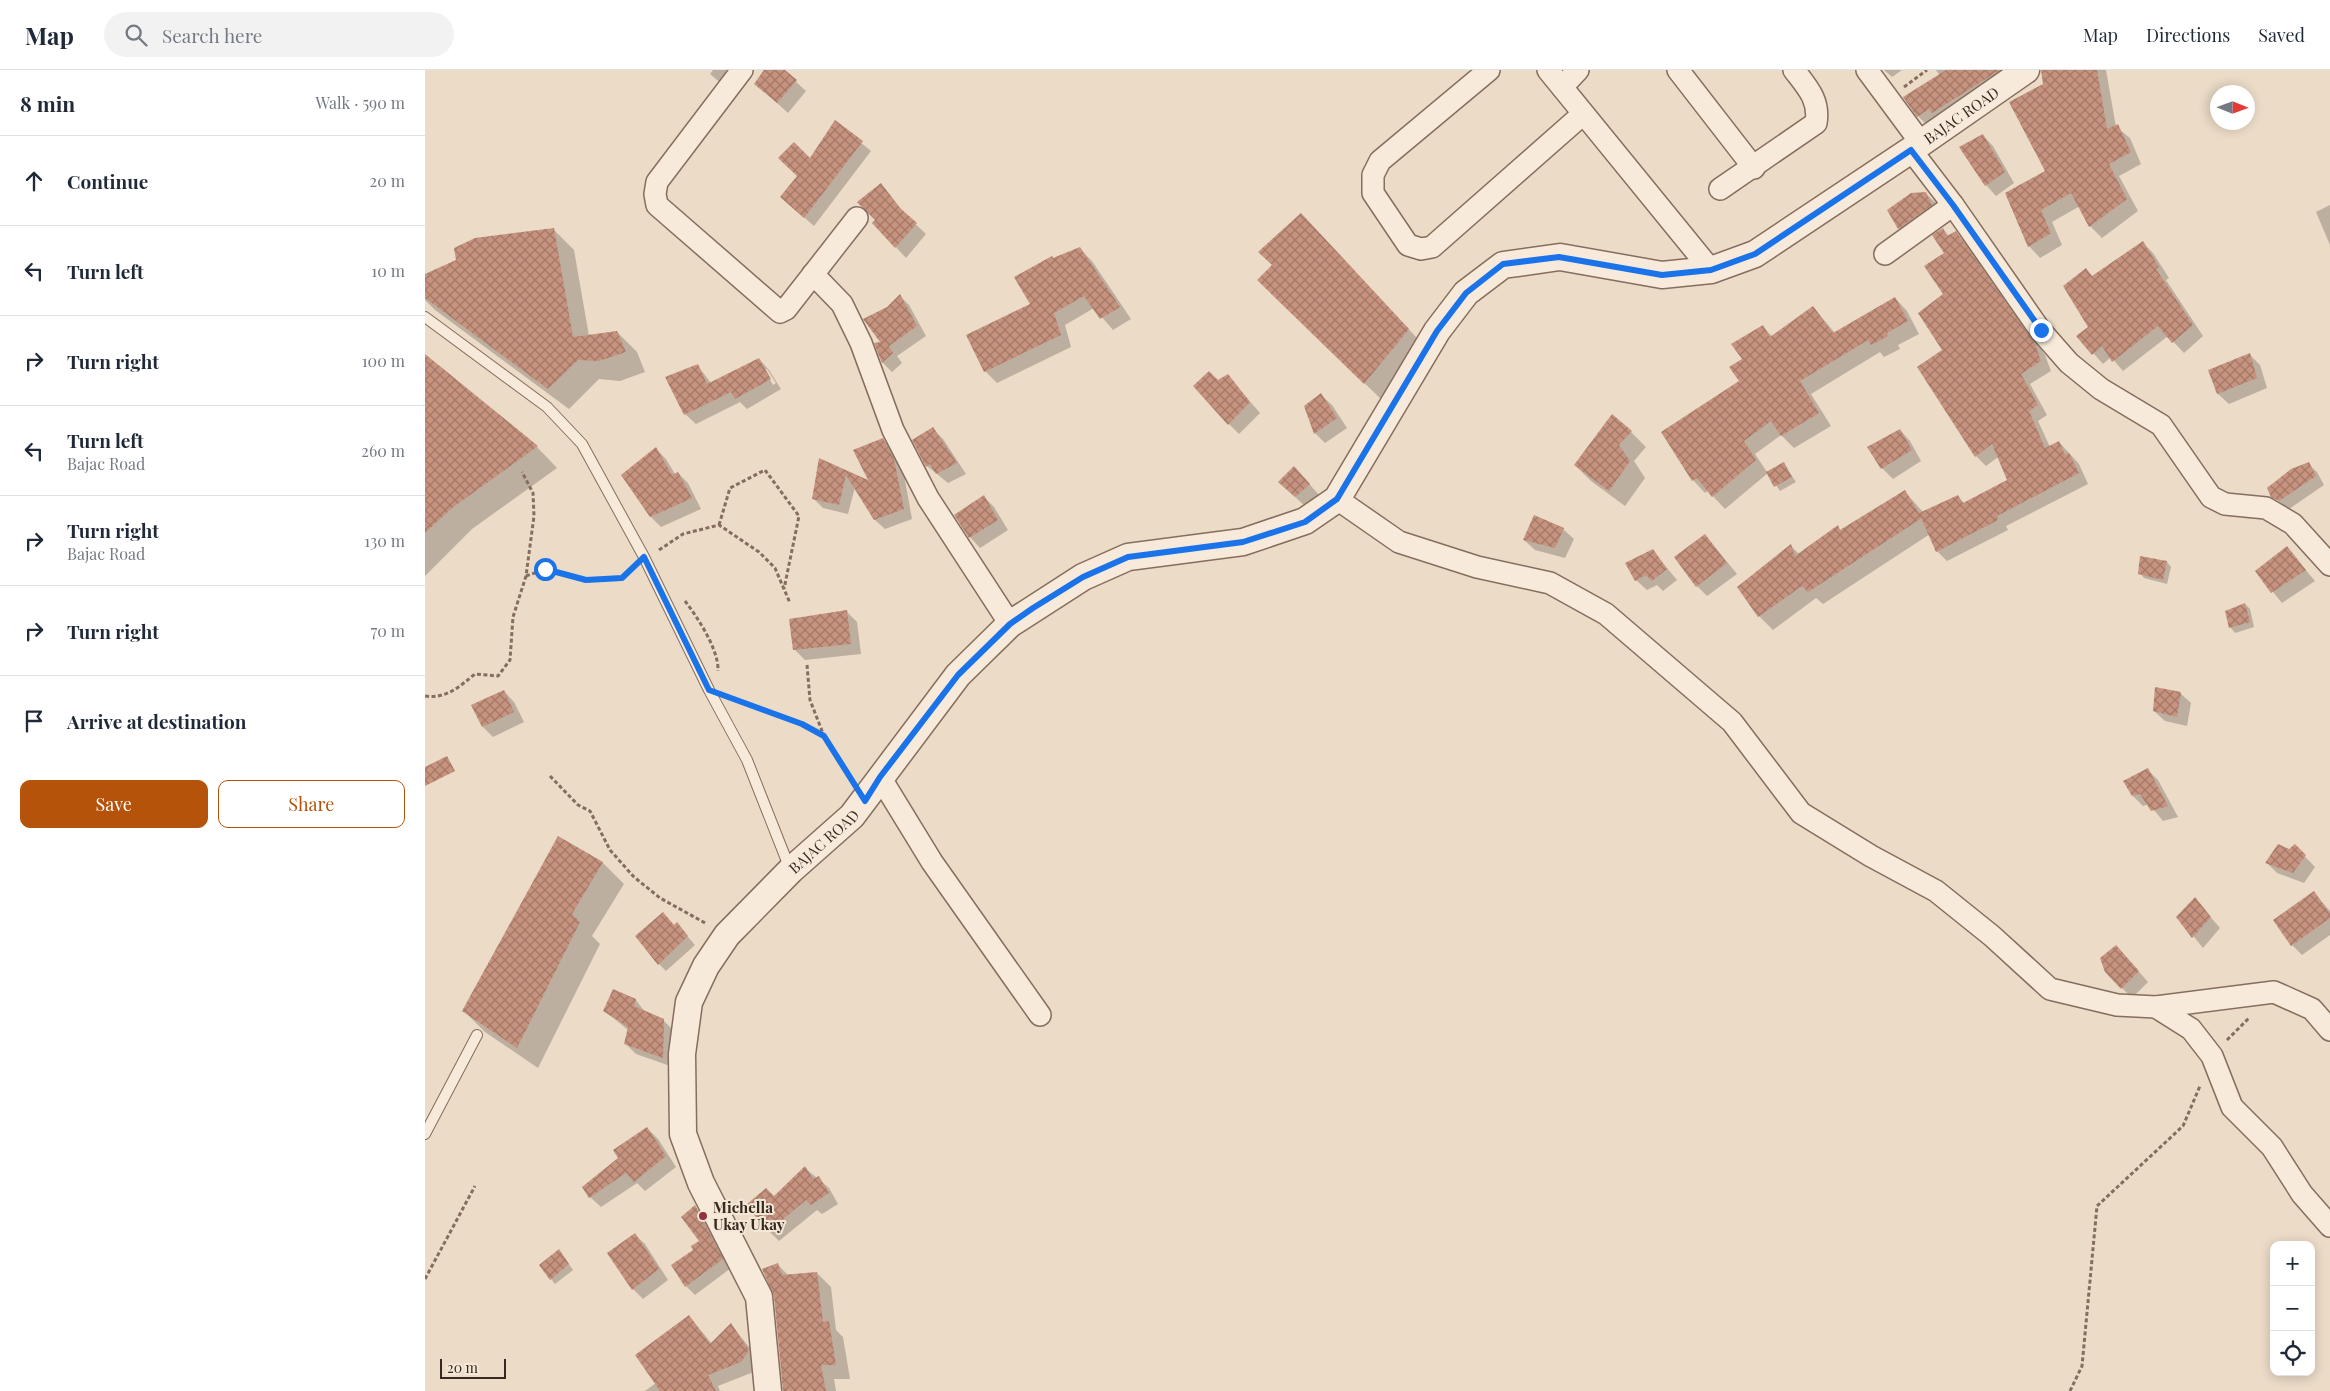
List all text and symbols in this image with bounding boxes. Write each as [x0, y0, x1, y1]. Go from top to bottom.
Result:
search box [104, 12, 454, 57]
text: Map [25, 19, 74, 51]
icon: search [122, 21, 150, 49]
text: Search here [162, 22, 262, 48]
text: Map [2083, 23, 2118, 47]
text: Directions [2146, 23, 2230, 47]
text: Saved [2258, 23, 2305, 47]
street label: BAJAC ROAD [1920, 82, 2003, 148]
north arrow [2210, 85, 2255, 130]
text: 8 min [20, 89, 75, 117]
text: Walk · 590 m [315, 92, 405, 113]
icon: ahead [20, 167, 48, 195]
text: Continue [67, 168, 148, 194]
text: 20 m [370, 170, 405, 191]
icon: left [20, 257, 48, 285]
text: Turn left [67, 258, 144, 284]
text: 10 m [371, 260, 405, 281]
route end [2030, 319, 2053, 342]
icon: right [20, 347, 48, 375]
text: Turn right [67, 348, 159, 374]
text: 100 m [362, 350, 405, 371]
text: Turn left [67, 427, 144, 453]
icon: left [20, 437, 48, 465]
text: 260 m [361, 440, 405, 461]
text: Bajac Road [67, 453, 145, 474]
text: Turn right [67, 517, 159, 543]
icon: right [20, 527, 48, 555]
text: 130 m [364, 530, 405, 551]
text: Bajac Road [67, 543, 145, 564]
route start [534, 558, 557, 581]
icon: right [20, 617, 48, 645]
text: Turn right [67, 618, 159, 644]
text: 70 m [371, 620, 405, 641]
icon: arrive [20, 707, 48, 735]
text: Arrive at destination [67, 708, 247, 734]
button: Save [20, 780, 208, 828]
button: Share [218, 780, 405, 828]
street label: BAJAC ROAD [784, 805, 864, 878]
place label: Michella Ukay Ukay [713, 1197, 785, 1234]
marker: Michella Ukay Ukay [697, 1210, 709, 1222]
map controls [2270, 1241, 2315, 1376]
button: + [2270, 1241, 2315, 1286]
button: − [2270, 1286, 2315, 1331]
button: locate [2270, 1331, 2315, 1376]
scale bar [440, 1356, 506, 1379]
text: 20 m [447, 1358, 478, 1377]

